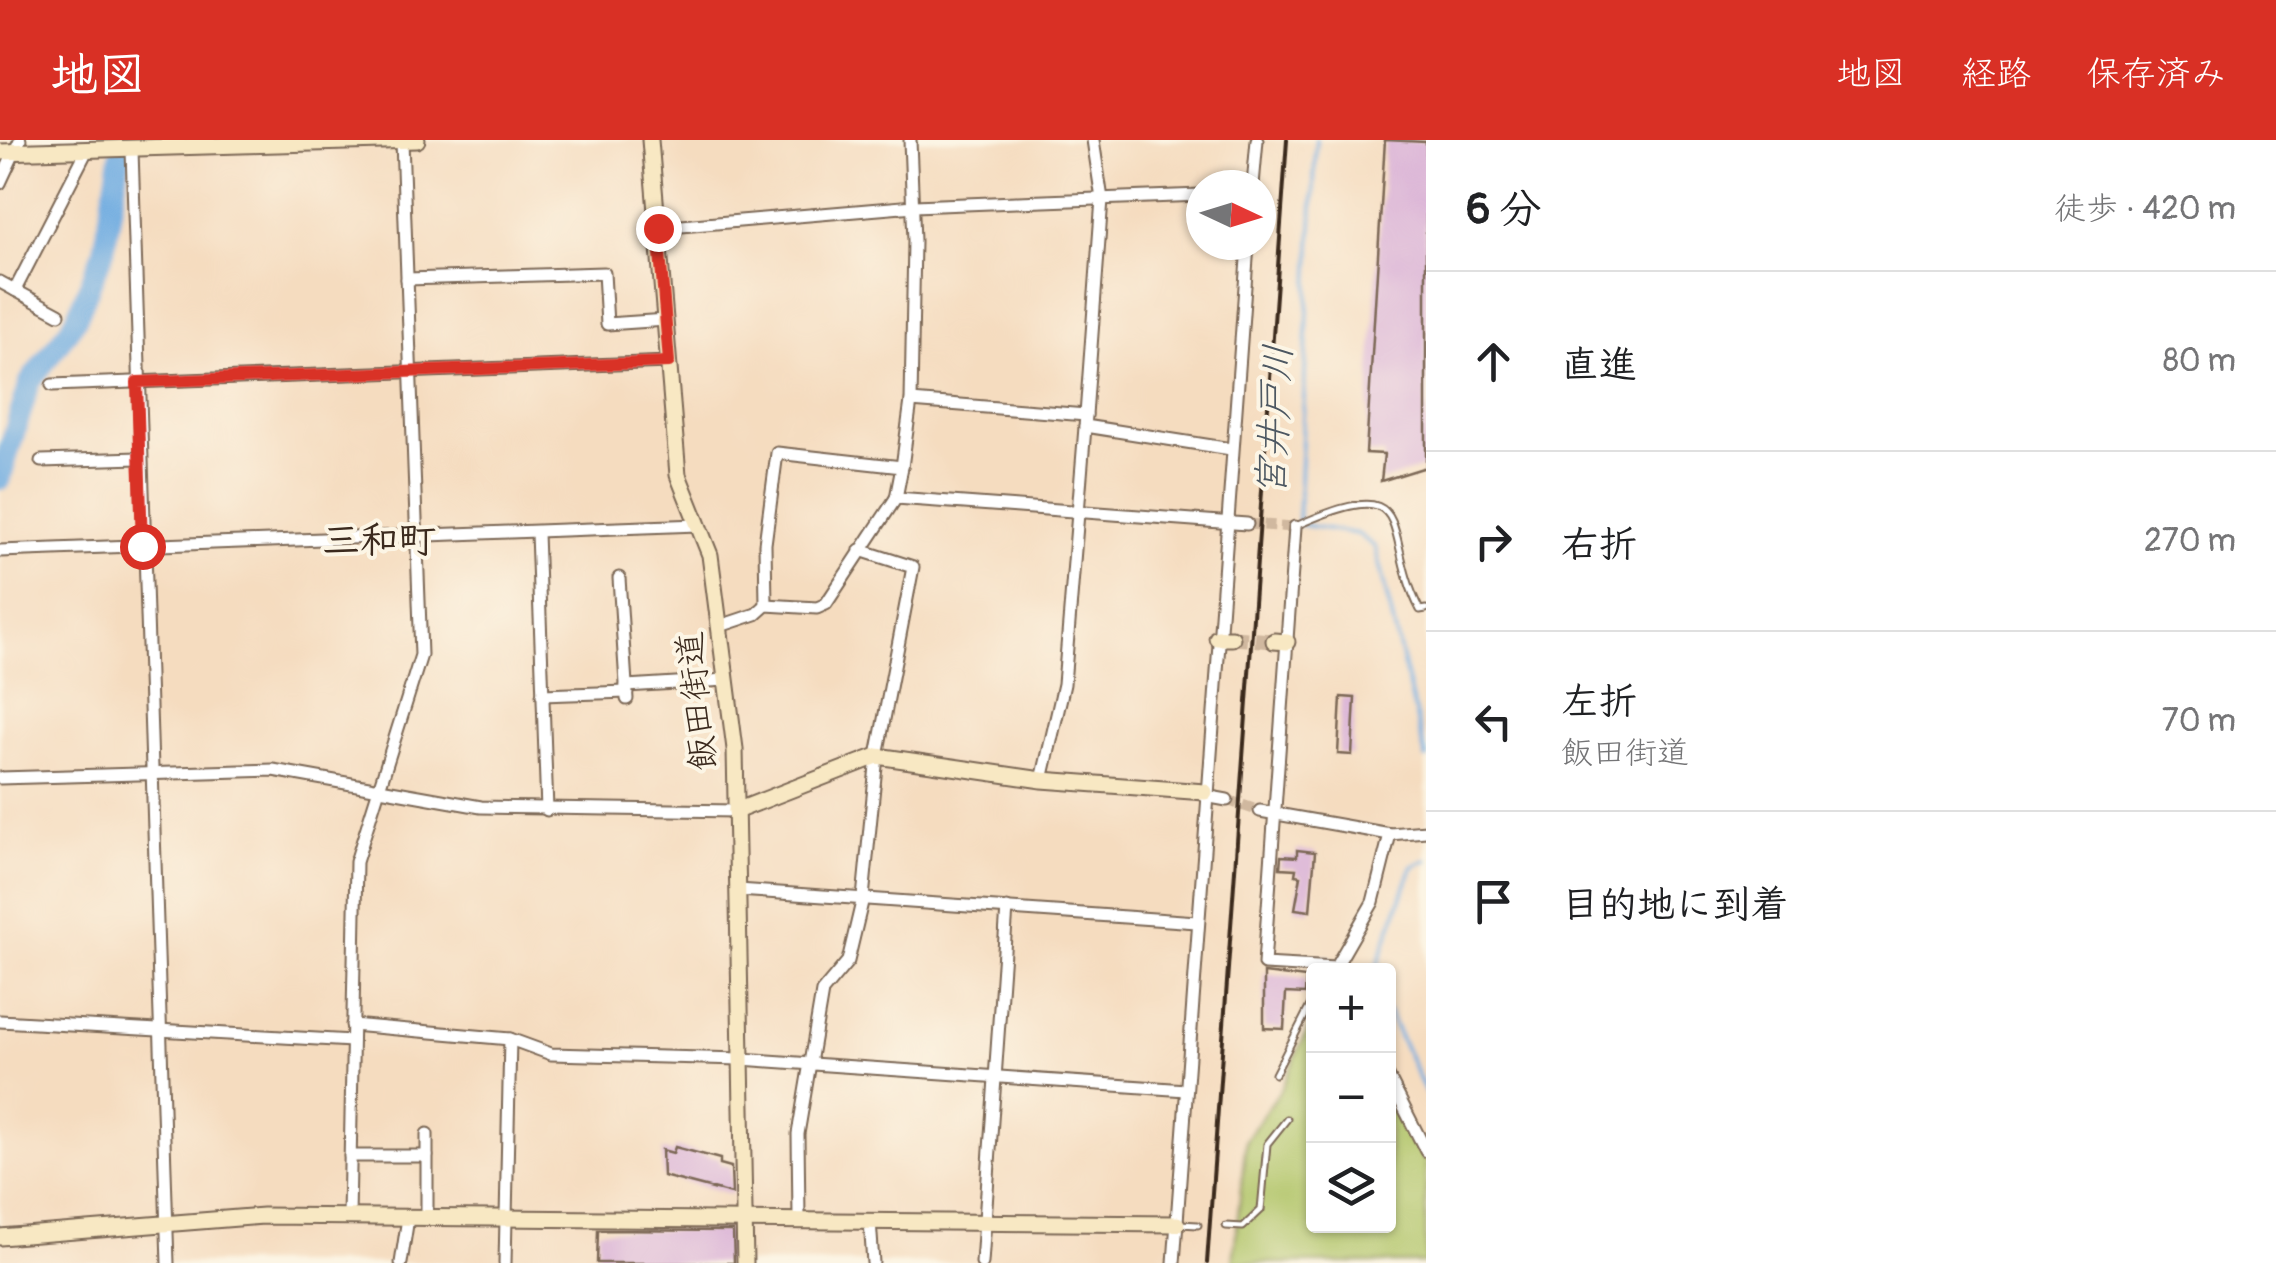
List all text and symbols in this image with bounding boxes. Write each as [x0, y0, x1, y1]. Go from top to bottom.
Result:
text: 地図 [50, 46, 146, 106]
text: 地図 [1836, 52, 1906, 96]
text: 経路 [1961, 52, 2031, 96]
text: 保存済み [2086, 52, 2226, 96]
north arrow [1186, 170, 1276, 260]
text: 6 分 [1466, 184, 1542, 236]
text: 徒歩 · 420 m [2054, 189, 2236, 229]
route end [636, 206, 682, 252]
icon: ahead [1466, 334, 1521, 389]
text: 直進 [1561, 341, 1637, 389]
text: 80 m [2163, 341, 2236, 381]
water label: 宮井戸川 [1247, 343, 1303, 497]
icon: right [1466, 514, 1521, 569]
district label: 三和町 [322, 517, 436, 565]
text: 右折 [1561, 521, 1637, 569]
text: 270 m [2144, 521, 2236, 561]
route start [120, 524, 166, 570]
street label: 飯田街道 [668, 629, 726, 773]
text: 左折 [1561, 678, 1637, 726]
icon: left [1466, 694, 1521, 749]
text: 70 m [2162, 701, 2236, 741]
text: 飯田街道 [1561, 733, 1689, 773]
icon: arrive [1466, 874, 1521, 929]
text: 目的地に到着 [1561, 881, 1789, 929]
map controls [1306, 963, 1396, 1233]
button: + [1306, 963, 1396, 1053]
button: − [1306, 1053, 1396, 1143]
button: layers [1306, 1143, 1396, 1233]

